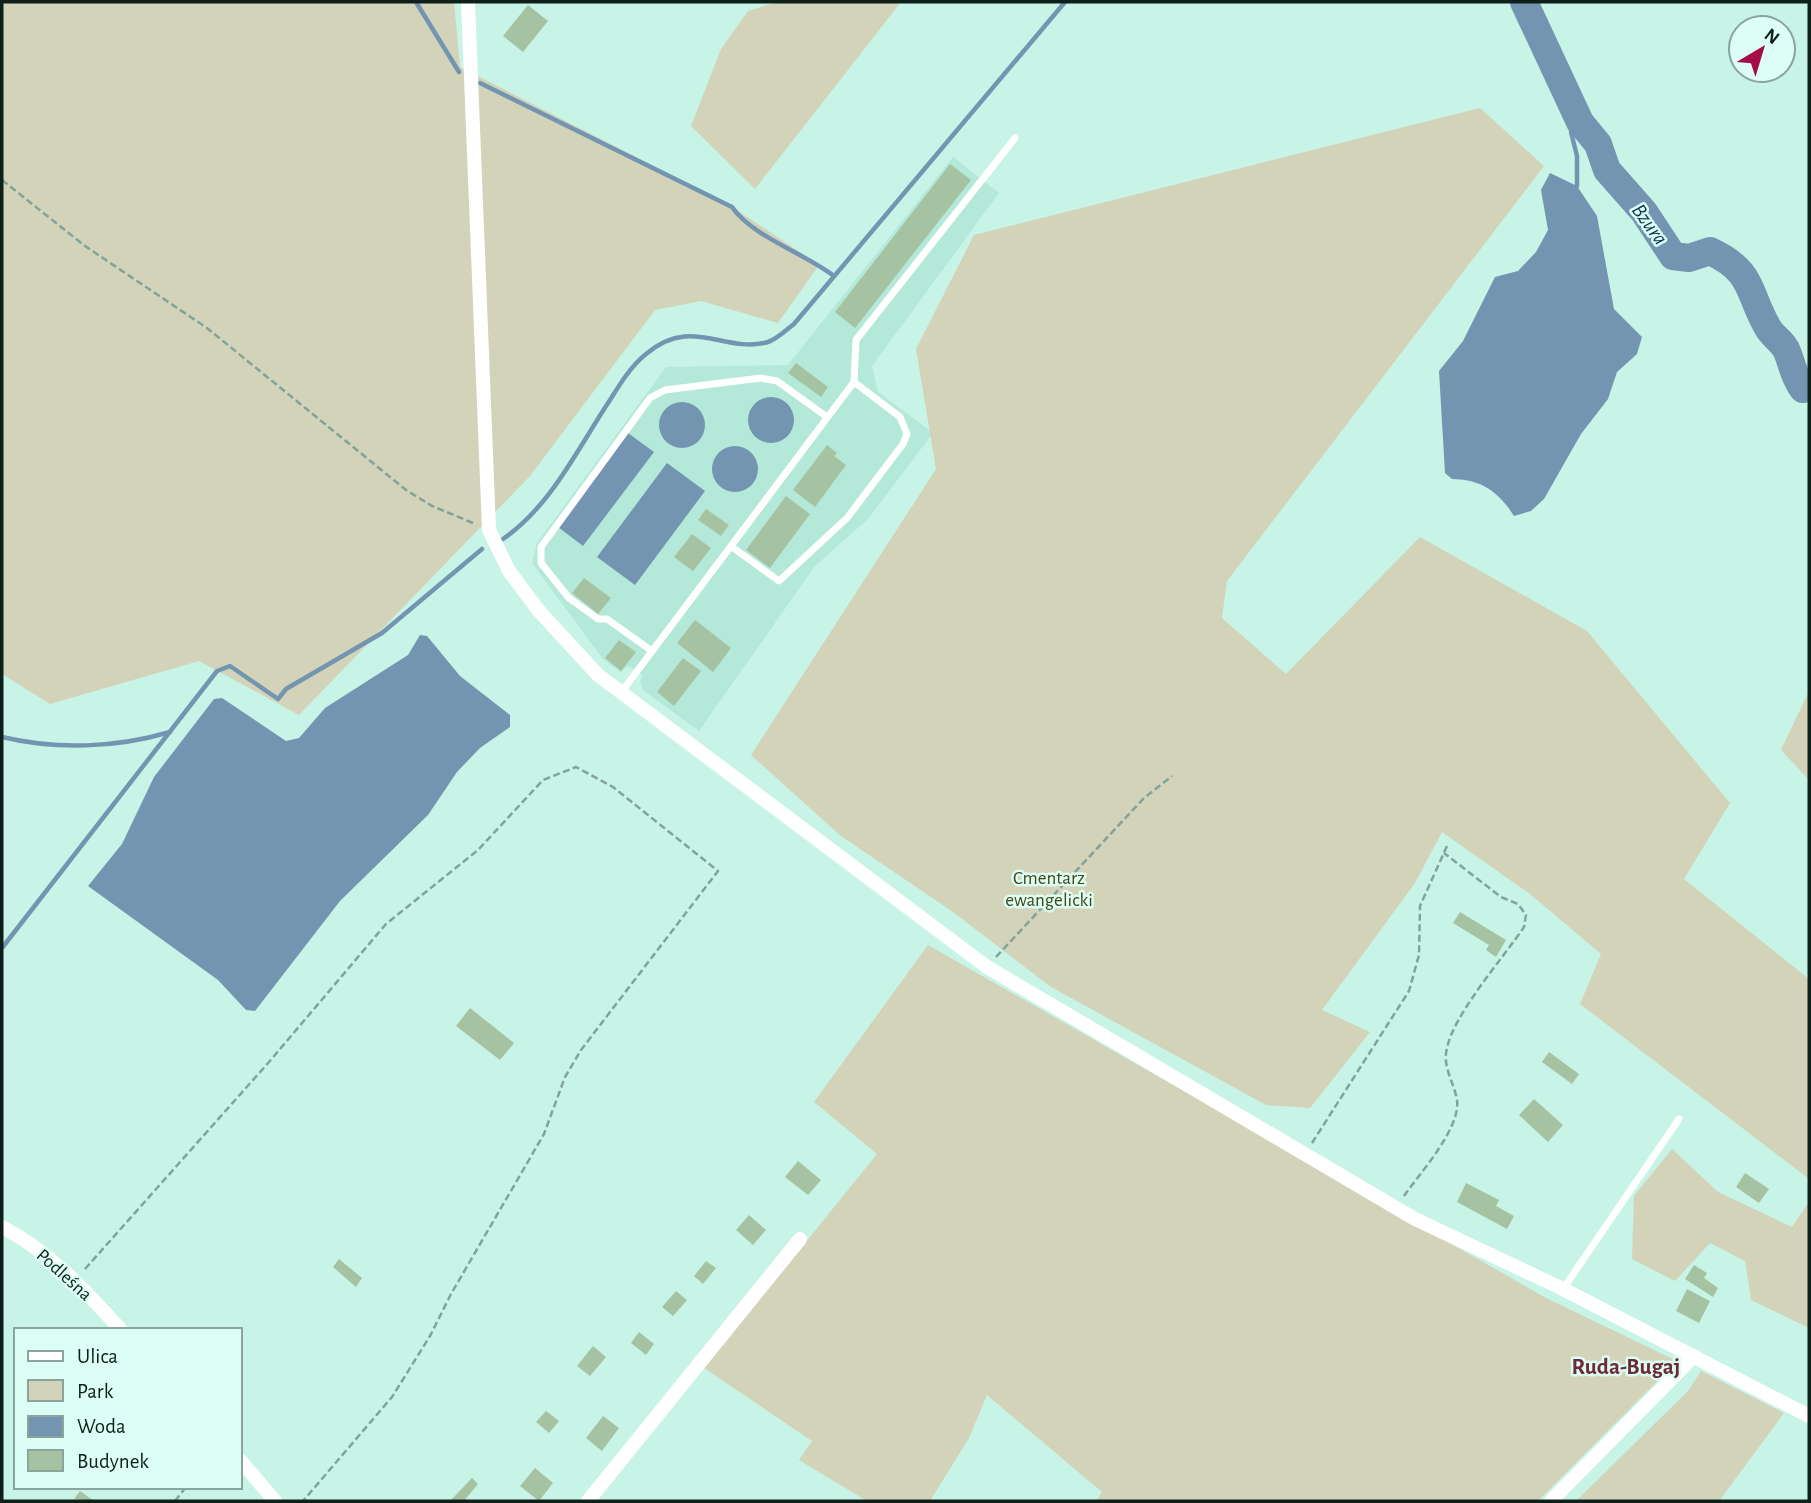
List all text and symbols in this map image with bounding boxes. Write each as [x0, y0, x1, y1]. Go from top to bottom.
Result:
north arrow [1727, 14, 1797, 84]
text: N [1760, 25, 1783, 48]
water label: Bzura [1628, 200, 1671, 249]
park label: Cmentarz ewangelicki [1005, 869, 1093, 910]
street label: Podleśna [33, 1246, 96, 1305]
legend [14, 1328, 242, 1489]
text: Ulica [77, 1346, 118, 1367]
district label: Ruda-Bugaj [1572, 1356, 1680, 1379]
text: Park [77, 1381, 114, 1402]
text: Woda [77, 1416, 126, 1437]
text: Budynek [77, 1451, 149, 1472]

